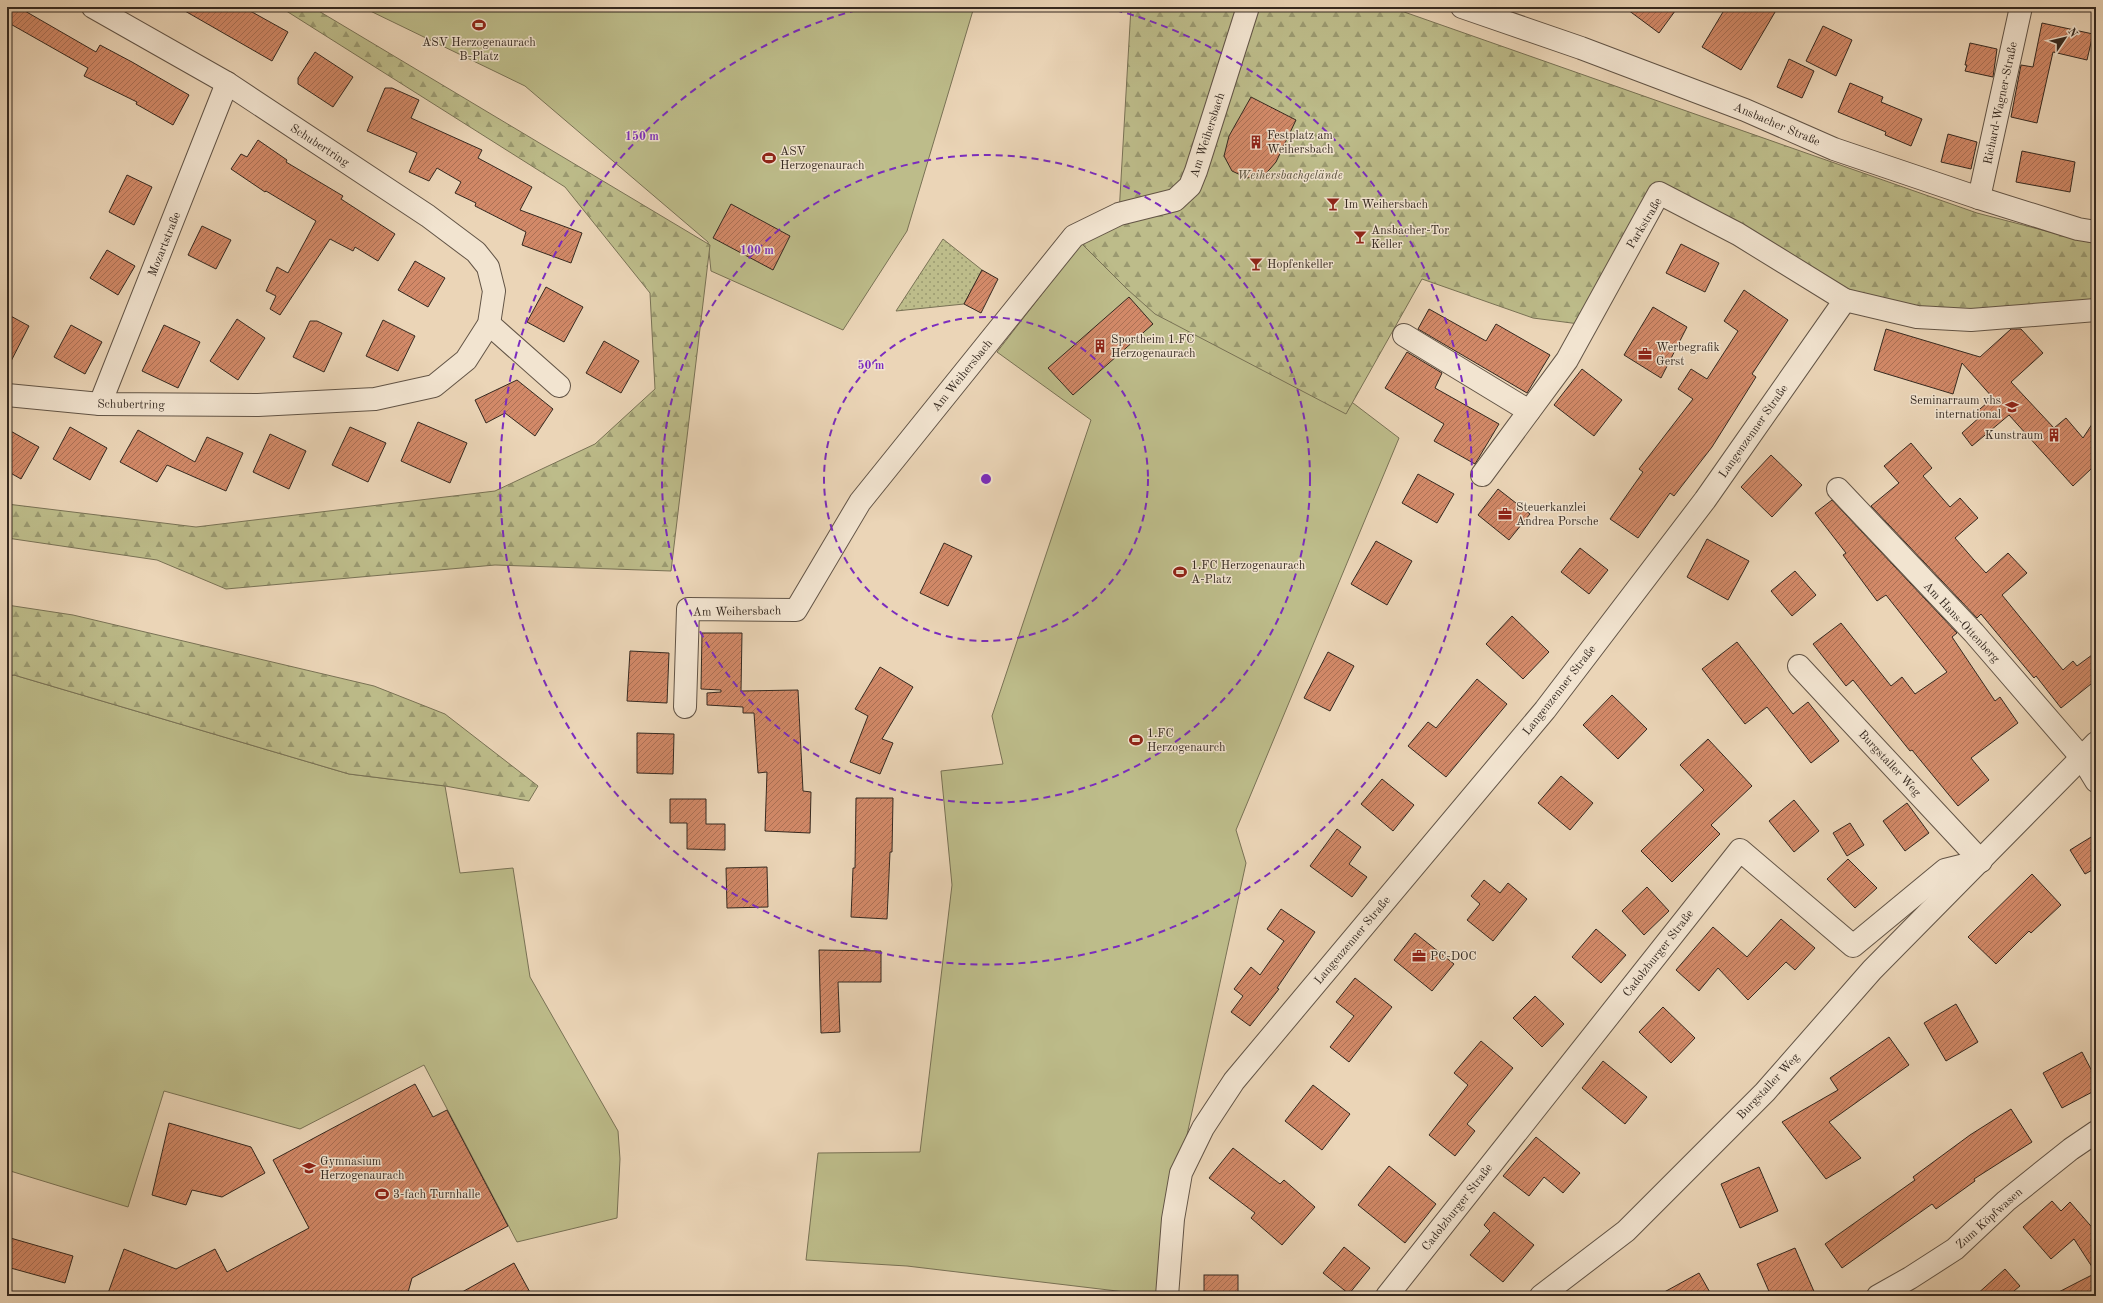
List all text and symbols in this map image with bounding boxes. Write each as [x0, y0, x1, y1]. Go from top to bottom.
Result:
sports icon: ASV Herzogenaurach B-Platz [471, 17, 487, 33]
north arrow [2045, 18, 2085, 58]
text: N [2065, 27, 2079, 40]
place label: ASV Herzogenaurach B-Platz [422, 37, 536, 63]
street label: Richard-Wagner-Straße [1982, 40, 2020, 166]
street label: Am Weihersbach [1189, 91, 1227, 179]
street label: Ansbacher Straße [1732, 101, 1822, 149]
street label: Schubertring [288, 122, 351, 170]
text: 150 m [625, 130, 659, 143]
place label: Festplatz am Weihersbach [1267, 130, 1334, 156]
building icon: Festplatz am Weihersbach [1248, 134, 1264, 150]
place label: ASV Herzogenaurach [780, 146, 865, 172]
sports icon: ASV Herzogenaurach [761, 150, 777, 166]
park label: Weihersbachgelände [1237, 169, 1343, 182]
bar icon: Im Weihersbach [1325, 196, 1341, 212]
street label: Parkstraße [1625, 196, 1665, 251]
place label: Im Weihersbach [1344, 199, 1429, 211]
street label: Mozartstraße [147, 210, 183, 278]
place label: Ansbacher-Tor Keller [1371, 225, 1449, 251]
bar icon: Ansbacher-Tor Keller [1352, 229, 1368, 245]
text: 100 m [740, 245, 774, 257]
bar icon: Hopfenkeller [1248, 256, 1264, 272]
place label: Hopfenkeller [1267, 259, 1333, 271]
place label: Sportheim 1.FC Herzogenaurach [1111, 334, 1196, 360]
street label: Am Weihersbach [930, 337, 996, 414]
building icon: Sportheim 1.FC Herzogenaurach [1092, 338, 1108, 354]
place label: Werbegrafik Gerst [1656, 342, 1720, 368]
office icon: Werbegrafik Gerst [1637, 346, 1653, 362]
text: 50 m [858, 359, 885, 372]
street label: Langenzenner Straße [1717, 382, 1791, 480]
place label: Seminarraum vhs international [1910, 395, 2001, 421]
street label: Schubertring [97, 398, 165, 412]
school or university icon: Seminarraum vhs international [2004, 399, 2020, 415]
building icon: Kunstraum [2046, 427, 2062, 443]
place label: Kunstraum [1985, 430, 2043, 442]
centre of rings [979, 472, 993, 486]
place label: Steuerkanzlei Andrea Porsche [1516, 502, 1599, 528]
office icon: Steuerkanzlei Andrea Porsche [1497, 506, 1513, 522]
place label: 1.FC Herzogenaurach A-Platz [1191, 560, 1306, 586]
sports icon: 1.FC Herzogenaurach A-Platz [1172, 564, 1188, 580]
street label: Am Hans-Ottenberg [1921, 580, 2002, 666]
street label: Am Weihersbach [693, 605, 782, 619]
street label: Langenzenner Straße [1521, 643, 1599, 738]
place label: 1.FC Herzogenaurch [1147, 728, 1226, 754]
street label: Burgstaller Weg [1856, 728, 1923, 799]
sports icon: 1.FC Herzogenaurch [1128, 732, 1144, 748]
street label: Langenzenner Straße [1313, 894, 1393, 987]
street label: Cadolzburger Straße [1621, 907, 1697, 999]
office icon: PC-DOC [1411, 948, 1427, 964]
place label: PC-DOC [1430, 951, 1476, 963]
street label: Burgstaller Weg [1735, 1051, 1803, 1122]
place label: Gymnasium Herzogenaurach [320, 1156, 405, 1182]
school or university icon: Gymnasium Herzogenaurach [301, 1160, 317, 1176]
street label: Cadolzburger Straße [1420, 1161, 1496, 1253]
sports icon: 3-fach Turnhalle [374, 1186, 390, 1202]
street label: Zum Köpfwasen [1954, 1186, 2025, 1251]
place label: 3-fach Turnhalle [393, 1189, 481, 1201]

